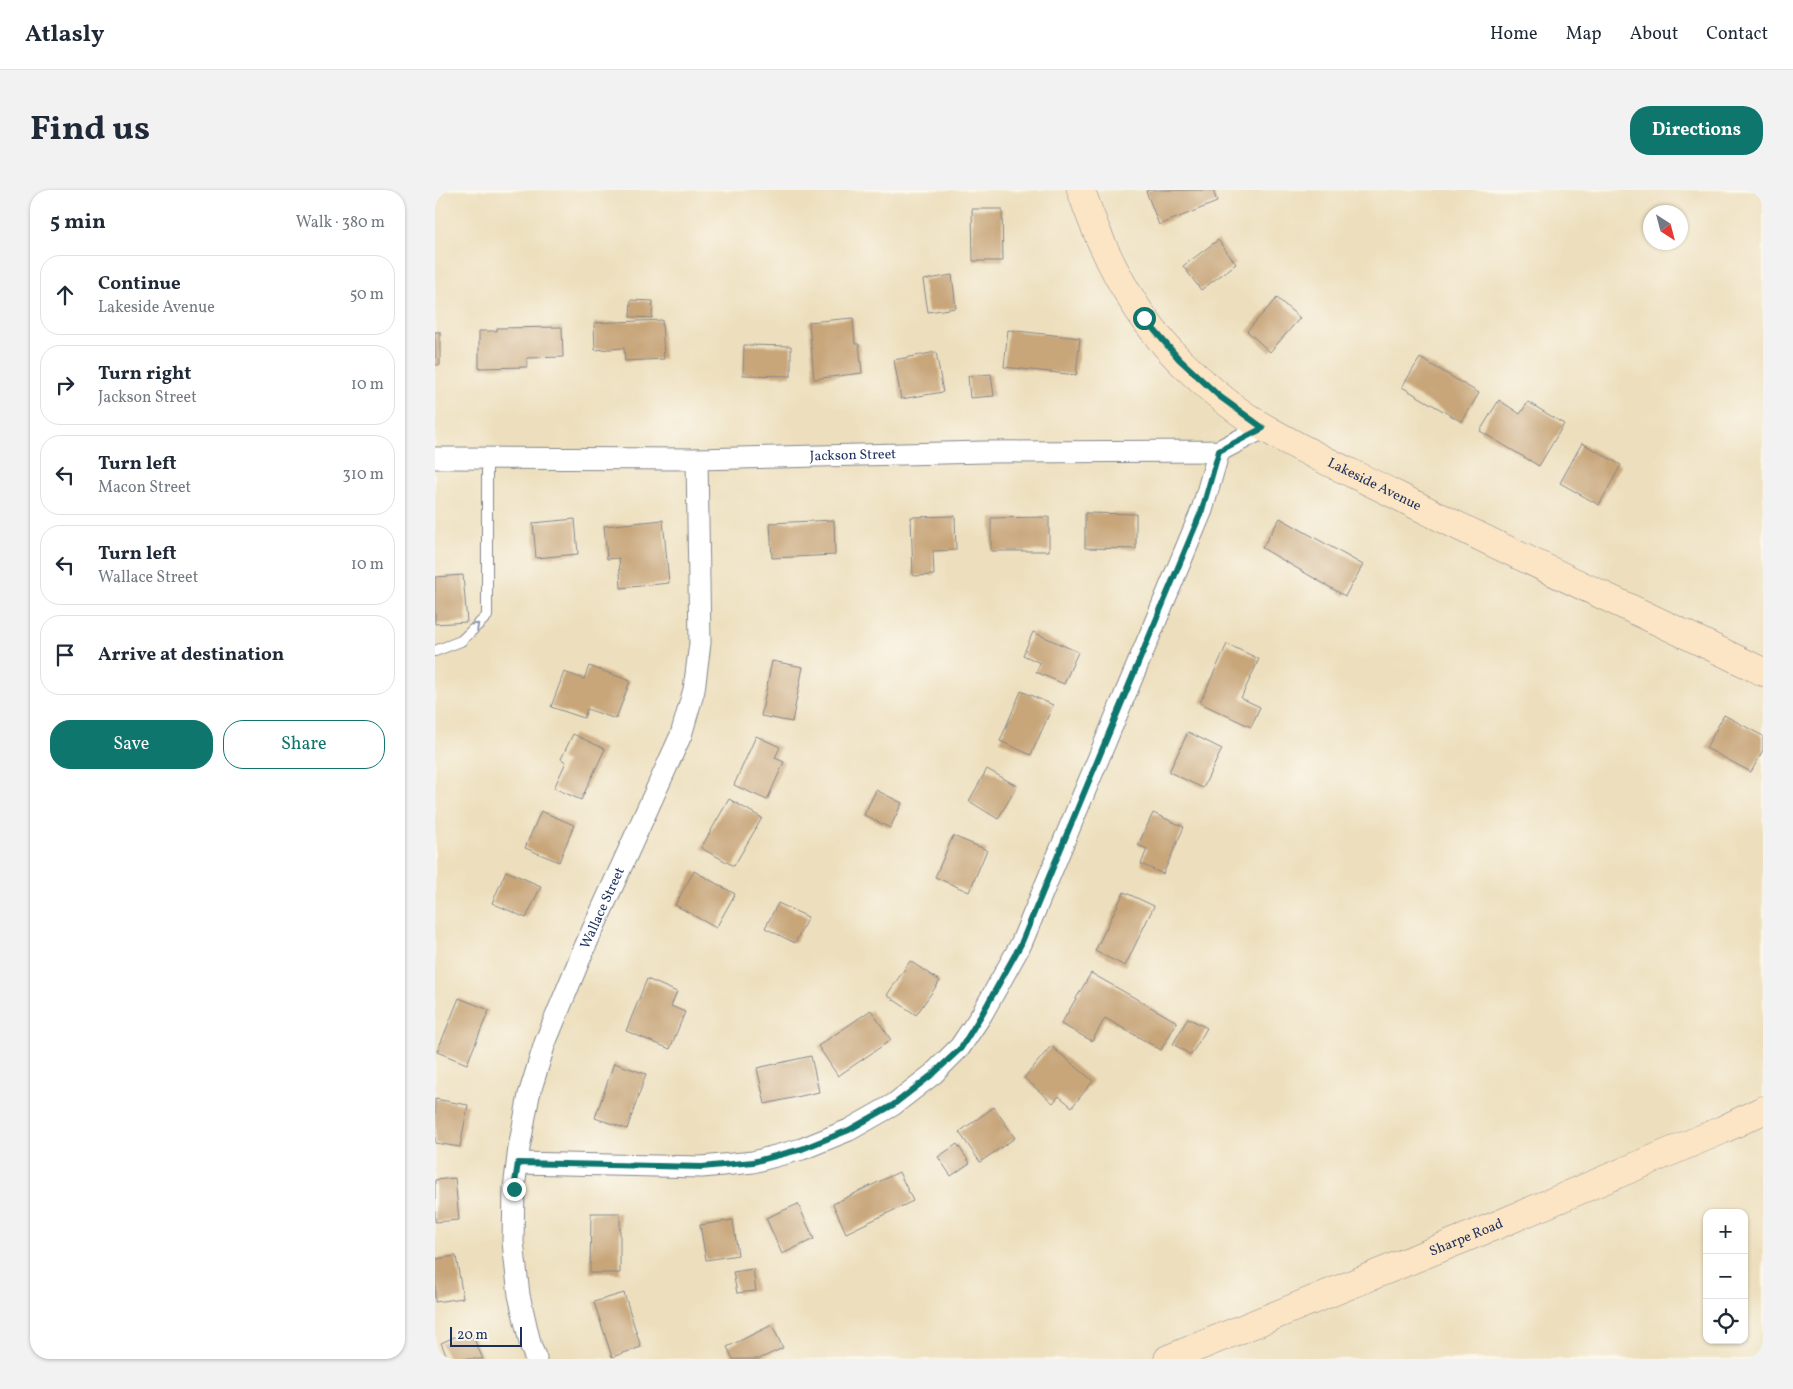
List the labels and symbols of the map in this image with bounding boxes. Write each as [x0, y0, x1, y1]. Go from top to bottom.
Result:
north arrow [1643, 205, 1688, 250]
route start [1133, 307, 1156, 330]
street label: Jackson Street [809, 445, 897, 466]
street label: Lakeside Avenue [1324, 453, 1425, 516]
one-way arrow [470, 623, 479, 632]
street label: Wallace Street [576, 864, 629, 952]
route end [503, 1178, 526, 1201]
street label: Sharpe Road [1426, 1214, 1506, 1261]
scale bar [450, 1324, 523, 1347]

